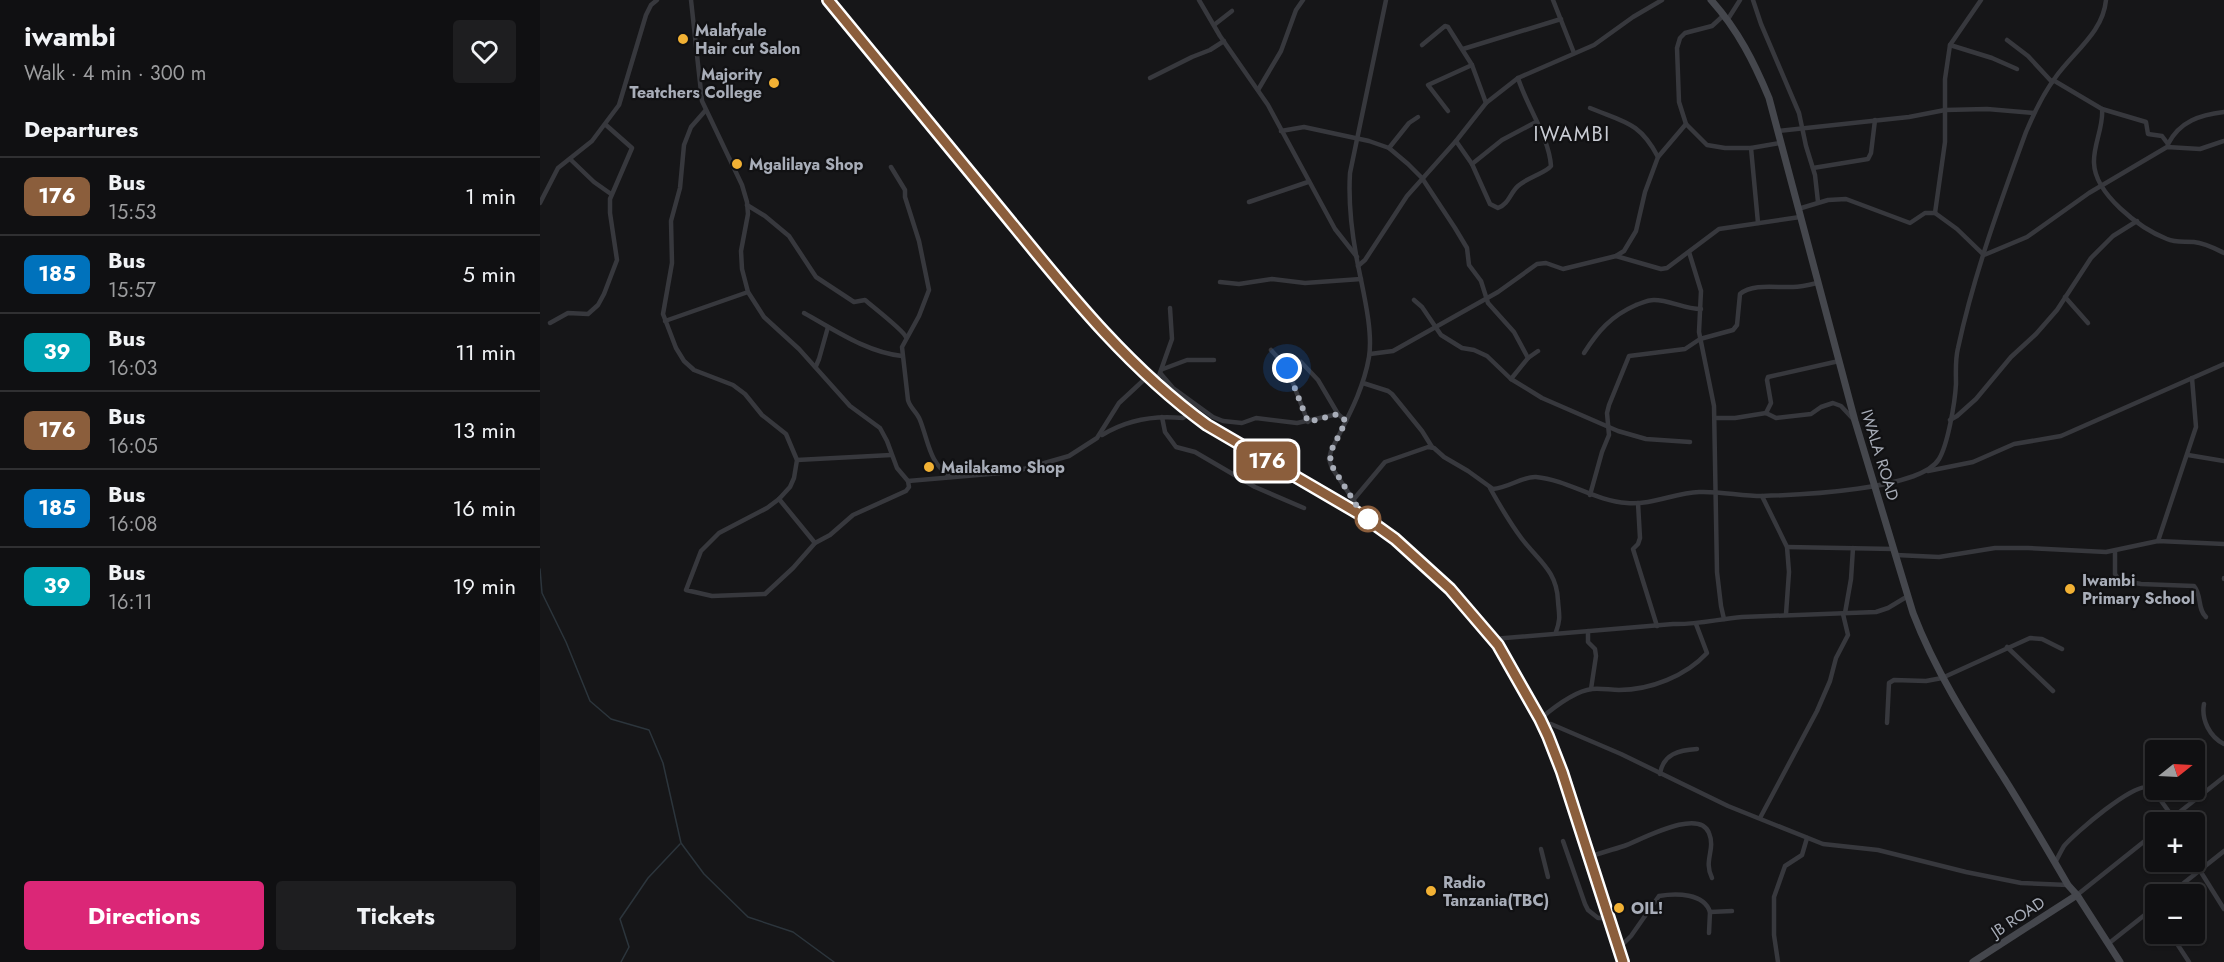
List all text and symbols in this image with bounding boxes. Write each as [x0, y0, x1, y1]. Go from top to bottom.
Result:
text: iwambi [24, 16, 116, 57]
place label: Malafyale Hair cut Salon [695, 19, 801, 60]
button: heart [453, 20, 516, 83]
marker: Malafyale Hair cut Salon [676, 32, 690, 46]
text: Walk · 4 min · 300 m [24, 59, 206, 88]
place label: Majority Teatchers College [630, 63, 763, 104]
marker: Majority Teatchers College [767, 76, 781, 90]
text: Departures [24, 113, 138, 145]
district label: IWAMBI [1533, 120, 1611, 149]
place label: Mgalilaya Shop [749, 153, 864, 176]
marker: Mgalilaya Shop [730, 157, 744, 171]
text: Bus [108, 166, 145, 198]
text: 1 min [465, 180, 516, 212]
text: 176 [38, 181, 76, 211]
text: 15:53 [108, 198, 156, 227]
text: Bus [108, 244, 145, 276]
text: 5 min [463, 258, 516, 290]
text: 185 [38, 259, 76, 289]
text: 15:57 [108, 276, 156, 305]
text: Bus [108, 322, 145, 354]
text: 11 min [455, 336, 516, 368]
text: 39 [43, 337, 71, 367]
your location [1272, 353, 1302, 383]
text: 16:03 [108, 354, 157, 383]
text: Bus [108, 400, 145, 432]
street label: IWALA ROAD [1855, 407, 1905, 504]
text: 13 min [453, 414, 516, 446]
text: 176 [38, 415, 76, 445]
text: 16:05 [108, 432, 158, 461]
line badge: 176 [1232, 442, 1302, 480]
text: 176 [1248, 446, 1286, 476]
place label: Mailakamo Shop [941, 456, 1065, 479]
marker: Mailakamo Shop [922, 460, 936, 474]
text: Bus [108, 478, 145, 510]
text: 16 min [452, 492, 516, 524]
text: 185 [38, 493, 76, 523]
unlabelled marker [1355, 506, 1381, 532]
text: 16:08 [108, 510, 157, 539]
text: Bus [108, 556, 145, 588]
place label: Iwambi Primary School [2082, 569, 2195, 610]
text: 19 min [452, 570, 516, 602]
text: 39 [43, 571, 71, 601]
marker: Iwambi Primary School [2063, 582, 2077, 596]
text: 16:11 [108, 588, 153, 617]
north arrow [2145, 740, 2205, 800]
map controls [2145, 740, 2205, 944]
button: + [2145, 812, 2205, 872]
place label: Radio Tanzania(TBC) [1443, 871, 1549, 912]
button: Directions [24, 881, 264, 950]
button: Tickets [276, 881, 516, 950]
marker: Radio Tanzania(TBC) [1424, 884, 1438, 898]
button: − [2145, 884, 2205, 944]
street label: JB ROAD [1985, 891, 2050, 944]
place label: OIL! [1631, 897, 1663, 920]
marker: OIL! [1612, 901, 1626, 915]

